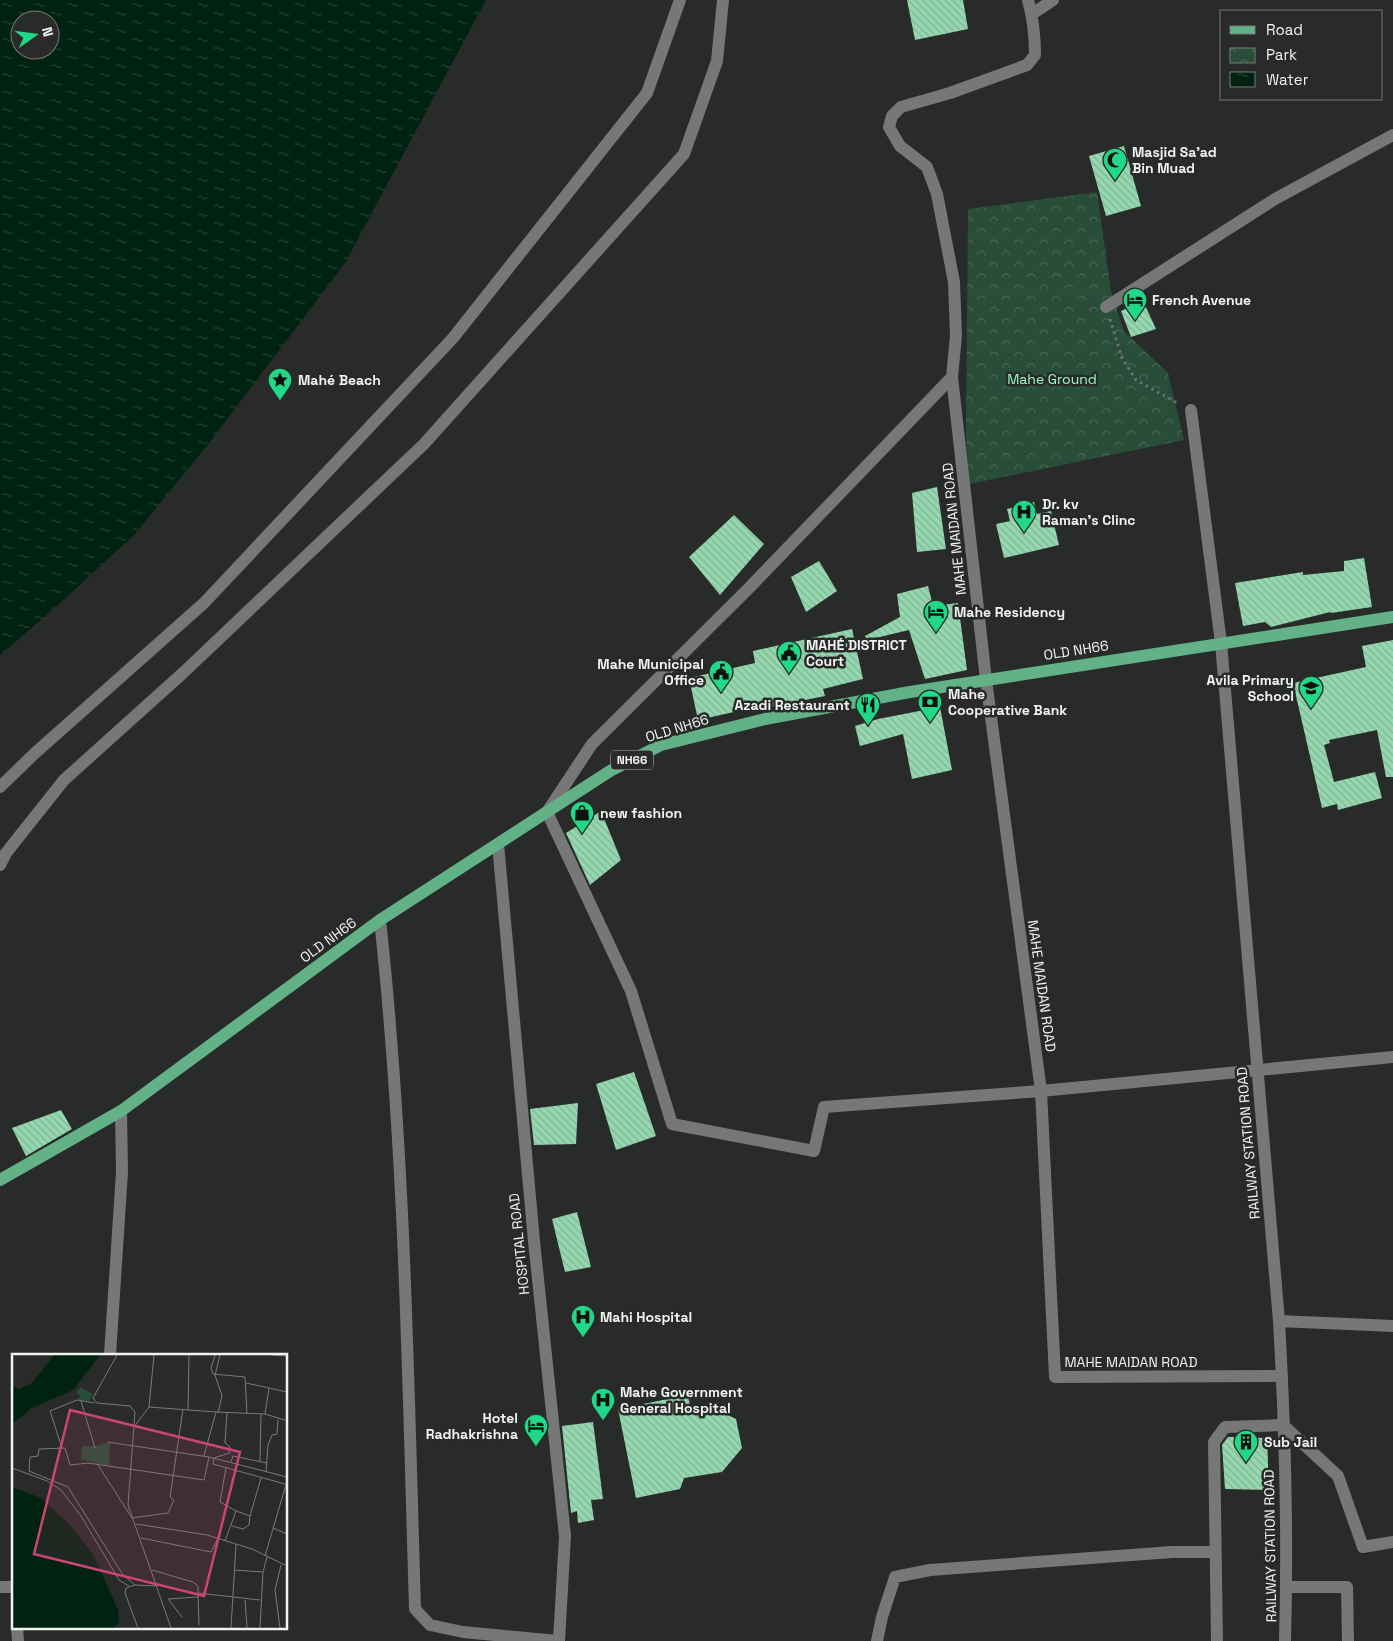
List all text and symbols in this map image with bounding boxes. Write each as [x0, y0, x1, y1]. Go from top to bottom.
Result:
north arrow [10, 10, 60, 60]
legend [1220, 10, 1383, 100]
text: Road [1266, 20, 1303, 39]
text: N [38, 25, 57, 39]
text: Park [1266, 45, 1297, 64]
text: Water [1266, 70, 1309, 89]
place label: Masjid Sa'ad Bin Muad [1132, 143, 1217, 177]
mosque icon: Masjid Sa'ad Bin Muad [1102, 147, 1128, 181]
hotel icon: French Avenue [1122, 287, 1148, 321]
place label: French Avenue [1152, 291, 1251, 309]
place icon: Mahé Beach [267, 367, 293, 401]
park label: Mahe Ground [1007, 370, 1097, 388]
place label: Mahé Beach [298, 371, 381, 389]
street label: MAHE MAIDAN ROAD [938, 462, 970, 596]
place label: Dr. kv Raman's Clinc [1042, 495, 1136, 529]
hospital icon: Dr. kv Raman's Clinc [1011, 499, 1037, 533]
hotel icon: Mahe Residency [923, 599, 949, 633]
place label: Mahe Residency [954, 603, 1065, 621]
place label: MAHÉ DISTRICT Court [806, 636, 907, 670]
street label: OLD NH66 [1042, 636, 1110, 664]
public building icon: MAHÉ DISTRICT Court [776, 640, 802, 674]
place label: Mahe Municipal Office [597, 655, 704, 689]
public building icon: Mahe Municipal Office [708, 659, 734, 693]
place label: Avila Primary School [1207, 671, 1294, 705]
school or university icon: Avila Primary School [1298, 675, 1324, 709]
place label: Mahe Cooperative Bank [948, 685, 1067, 719]
bank icon: Mahe Cooperative Bank [917, 689, 943, 723]
restaurant icon: Azadi Restaurant [855, 692, 881, 726]
place label: Azadi Restaurant [734, 696, 850, 714]
street label: OLD NH66 [643, 710, 711, 746]
road number: NH66 [611, 750, 653, 770]
shop icon: new fashion [569, 800, 595, 834]
place label: new fashion [600, 804, 682, 822]
street label: OLD NH66 [296, 913, 360, 967]
street label: MAHE MAIDAN ROAD [1024, 919, 1060, 1053]
street label: RAILWAY STATION ROAD [1232, 1066, 1264, 1220]
street label: HOSPITAL ROAD [505, 1192, 533, 1296]
hospital icon: Mahi Hospital [570, 1304, 596, 1338]
place label: Mahi Hospital [600, 1308, 692, 1326]
street label: MAHE MAIDAN ROAD [1065, 1353, 1197, 1371]
inset map [12, 1354, 288, 1628]
place label: Mahe Government General Hospital [620, 1383, 743, 1417]
hospital icon: Mahe Government General Hospital [590, 1387, 616, 1421]
place label: Hotel Radhakrishna [426, 1409, 518, 1443]
hotel icon: Hotel Radhakrishna [523, 1413, 549, 1447]
building icon: Sub Jail [1233, 1429, 1259, 1463]
place label: Sub Jail [1264, 1433, 1317, 1451]
street label: RAILWAY STATION ROAD [1260, 1469, 1280, 1623]

